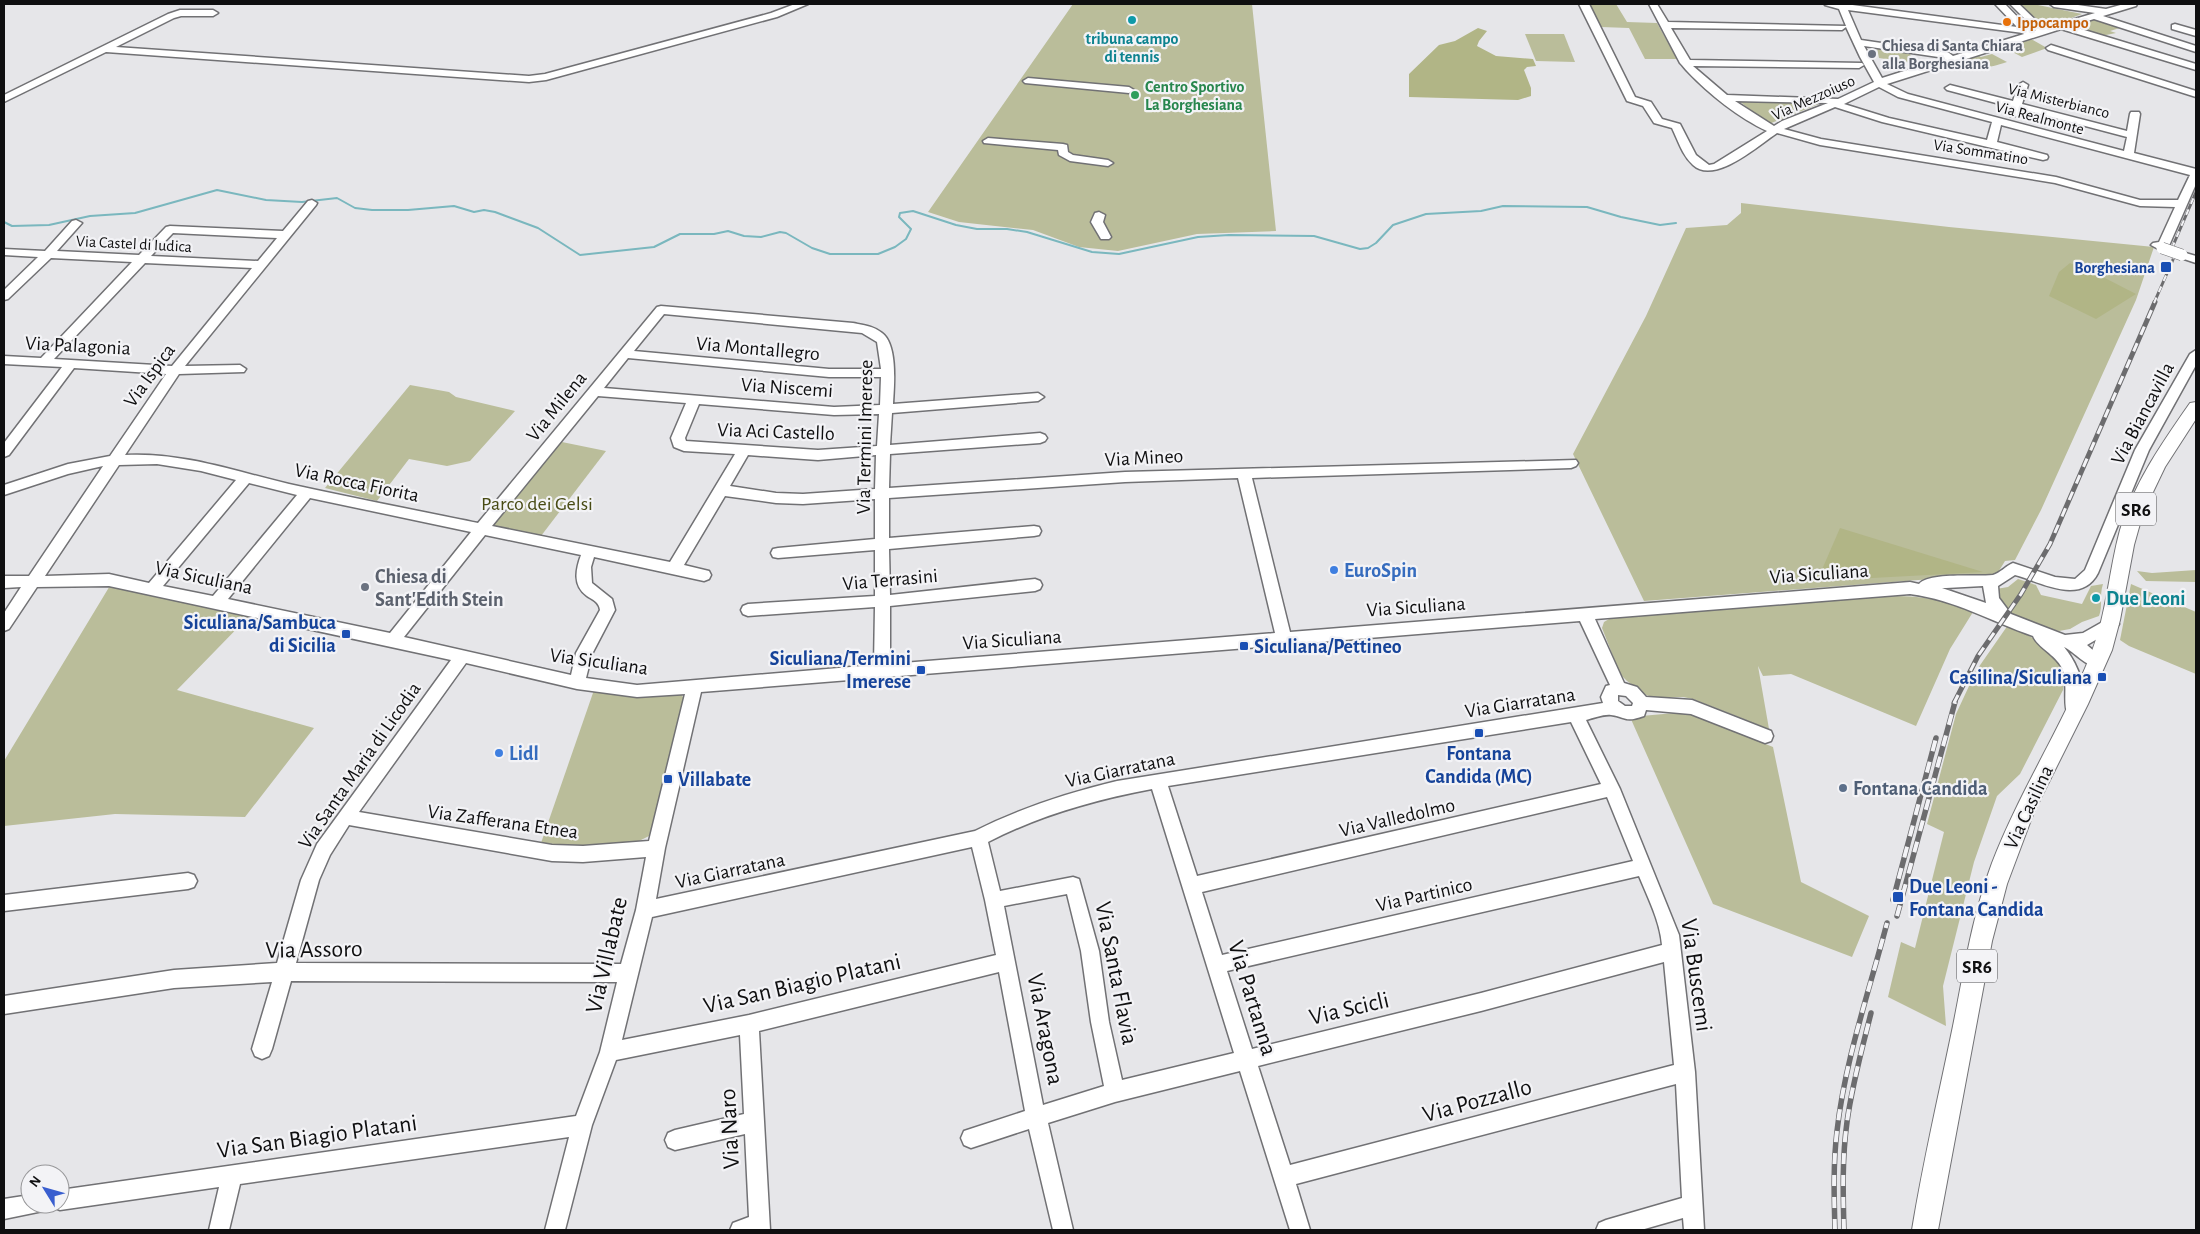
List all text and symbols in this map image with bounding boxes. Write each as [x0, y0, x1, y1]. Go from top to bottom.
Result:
marker: tribuna campo di tennis [1126, 14, 1138, 26]
place label: Ippocampo [2017, 15, 2089, 31]
marker: Ippocampo [2001, 16, 2013, 28]
place label: tribuna campo di tennis [1085, 31, 1179, 65]
place label: Chiesa di Santa Chiara alla Borghesiana [1882, 38, 2023, 72]
marker: Chiesa di Santa Chiara alla Borghesiana [1866, 48, 1878, 60]
street label: Via Mezzoiuso [1769, 72, 1858, 123]
place label: Centro Sportivo La Borghesiana [1145, 79, 1245, 113]
street label: Via Misterbianco [2006, 81, 2111, 121]
marker: Centro Sportivo La Borghesiana [1129, 89, 1141, 101]
street label: Via Realmonte [1994, 98, 2086, 137]
street label: Via Sommatino [1932, 137, 2030, 167]
street label: Via Castel di Iudica [76, 233, 192, 255]
place label: Borghesiana [2074, 260, 2155, 276]
marker: Borghesiana [2159, 260, 2173, 274]
street label: Via Palagonia [25, 333, 131, 359]
street label: Via Montallegro [695, 334, 821, 364]
street label: Via Ispica [120, 340, 179, 411]
street label: Via Termini Imerese [854, 359, 876, 515]
street label: Via Biancavilla [2108, 359, 2178, 468]
street label: Via Milena [523, 368, 591, 445]
street label: Via Niscemi [740, 375, 834, 401]
street label: Via Aci Castello [717, 420, 835, 444]
street label: Via Mineo [1104, 446, 1184, 470]
street label: Via Rocca Fiorita [293, 460, 421, 506]
road number: SR6 [2116, 492, 2156, 526]
park label: Parco dei Gelsi [481, 494, 593, 514]
street label: Via Siculiana [153, 558, 254, 598]
place label: EuroSpin [1344, 561, 1417, 581]
street label: Via Siculiana [1769, 561, 1869, 587]
marker: EuroSpin [1328, 564, 1340, 576]
street label: Via Terrasini [842, 566, 939, 594]
place label: Chiesa di Sant'Edith Stein [375, 567, 504, 610]
marker: Chiesa di Sant'Edith Stein [359, 581, 371, 593]
place label: Due Leoni [2106, 589, 2186, 609]
marker: Due Leoni [2090, 592, 2102, 604]
street label: Via Siculiana [1366, 594, 1466, 620]
place label: Siculiana/Sambuca di Sicilia [184, 613, 336, 656]
street label: Via Siculiana [962, 627, 1062, 653]
marker: Siculiana/Sambuca di Sicilia [340, 628, 352, 640]
place label: Siculiana/Pettineo [1254, 637, 1402, 657]
marker: Siculiana/Pettineo [1238, 640, 1250, 652]
street label: Via Siculiana [548, 645, 649, 679]
place label: Siculiana/Termini Imerese [769, 649, 911, 692]
marker: Siculiana/Termini Imerese [915, 664, 927, 676]
place label: Casilina/Siculiana [1949, 668, 2092, 688]
marker: Casilina/Siculiana [2096, 671, 2108, 683]
street label: Via Santa Maria di Licodia [295, 679, 425, 852]
street label: Via Giarratana [1464, 684, 1577, 722]
marker: Fontana Candida (MC) [1473, 727, 1485, 739]
place label: Lidl [509, 744, 539, 764]
place label: Fontana Candida (MC) [1425, 744, 1533, 787]
marker: Lidl [493, 747, 505, 759]
street label: Via Giarratana [1064, 749, 1177, 791]
street label: Via Casilina [2001, 762, 2057, 852]
place label: Villabate [678, 770, 751, 790]
marker: Villabate [662, 773, 674, 785]
place label: Fontana Candida [1853, 779, 1988, 799]
marker: Fontana Candida [1837, 782, 1849, 794]
street label: Via Valledolmo [1337, 795, 1457, 841]
street label: Via Zafferana Etnea [426, 802, 579, 842]
street label: Via Giarratana [674, 850, 787, 892]
street label: Via Partinico [1374, 874, 1474, 916]
place label: Due Leoni - Fontana Candida [1909, 877, 2044, 920]
marker: Due Leoni - Fontana Candida [1891, 890, 1905, 904]
street label: Via Villabate [582, 895, 632, 1016]
street label: Via Santa Flavia [1090, 900, 1142, 1047]
street label: Via Buscemi [1676, 917, 1716, 1033]
street label: Via Assoro [265, 937, 363, 963]
street label: Via Partanna [1223, 938, 1281, 1059]
road number: SR6 [1957, 949, 1997, 982]
street label: Via San Biagio Platani [701, 950, 903, 1018]
street label: Via Aragona [1022, 971, 1068, 1087]
street label: Via Scicli [1307, 988, 1392, 1030]
street label: Via Pozzallo [1420, 1075, 1534, 1127]
street label: Via Naro [716, 1088, 744, 1170]
street label: Via San Biagio Platani [216, 1111, 419, 1163]
north arrow [20, 1164, 70, 1214]
text: N [27, 1174, 44, 1190]

